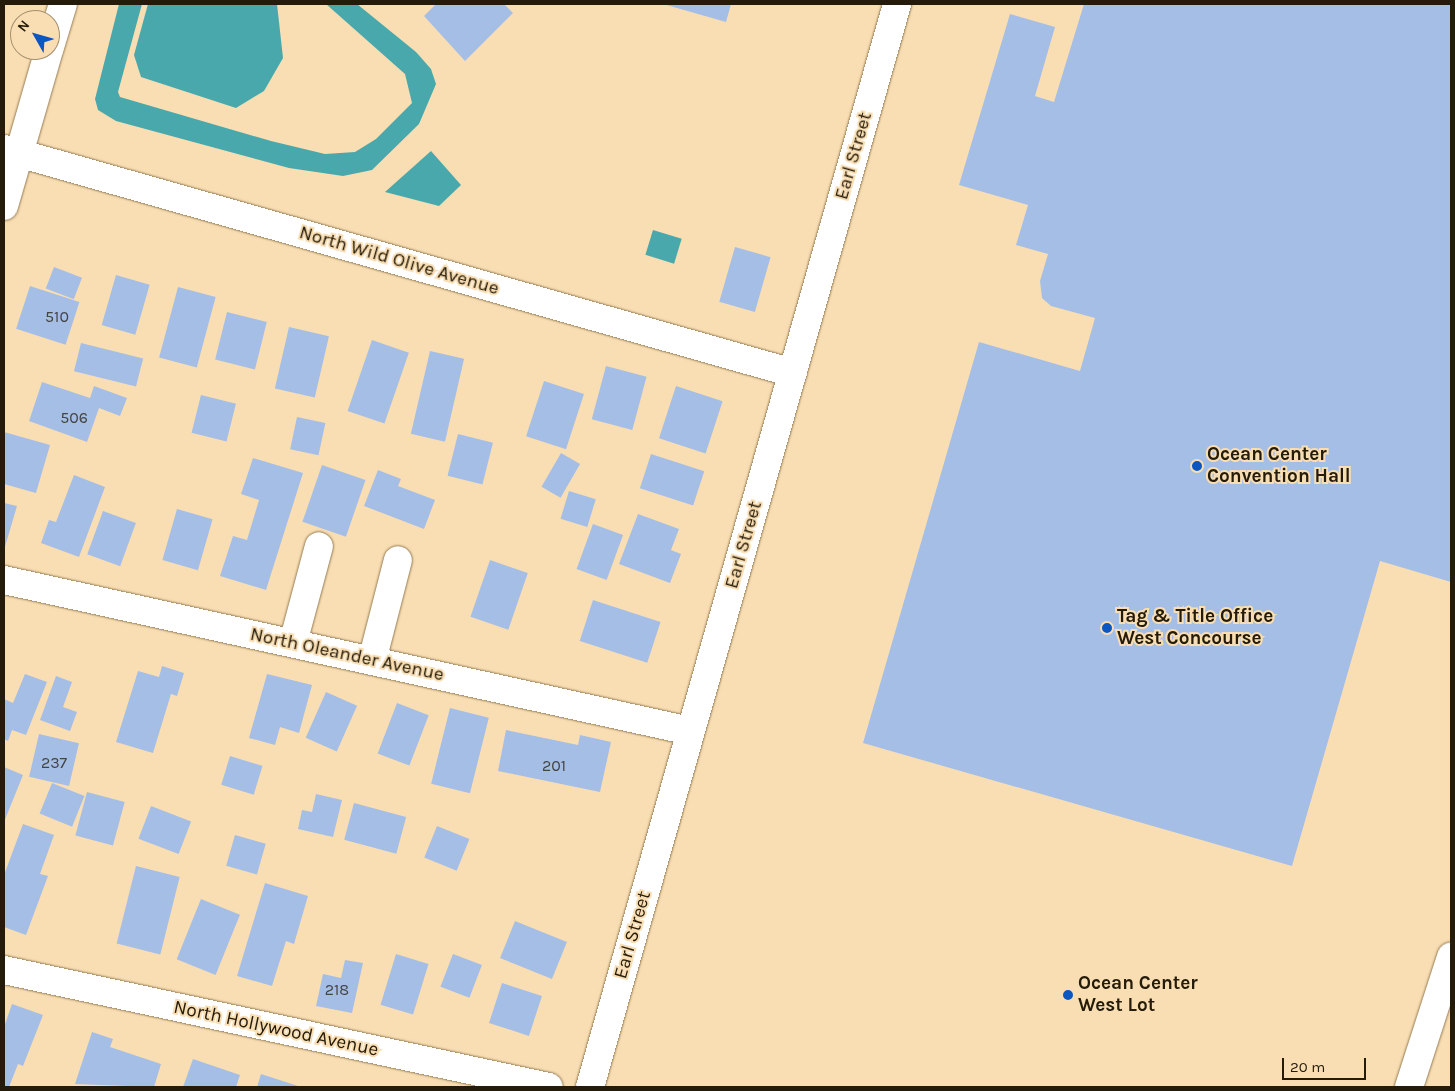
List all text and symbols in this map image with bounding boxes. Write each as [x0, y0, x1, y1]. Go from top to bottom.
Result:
north arrow [10, 10, 60, 60]
text: N [14, 17, 33, 35]
street label: Earl Street [831, 110, 877, 202]
street label: North Wild Olive Avenue [297, 222, 501, 300]
house number: 510 [45, 307, 69, 327]
house number: 506 [60, 408, 88, 428]
place label: Ocean Center Convention Hall [1207, 444, 1351, 488]
marker: Ocean Center Convention Hall [1191, 460, 1203, 472]
street label: Earl Street [721, 499, 767, 591]
place label: Tag & Title Office West Concourse [1117, 606, 1273, 650]
marker: Tag & Title Office West Concourse [1101, 622, 1113, 634]
street label: North Oleander Avenue [248, 623, 446, 687]
house number: 237 [41, 753, 67, 773]
house number: 201 [542, 756, 566, 776]
street label: Earl Street [610, 889, 656, 981]
place label: Ocean Center West Lot [1078, 973, 1198, 1017]
house number: 218 [325, 980, 349, 1000]
marker: Ocean Center West Lot [1062, 989, 1074, 1001]
street label: North Hollywood Avenue [172, 996, 380, 1062]
scale bar [1285, 1048, 1369, 1080]
text: 20 m [1290, 1058, 1325, 1076]

